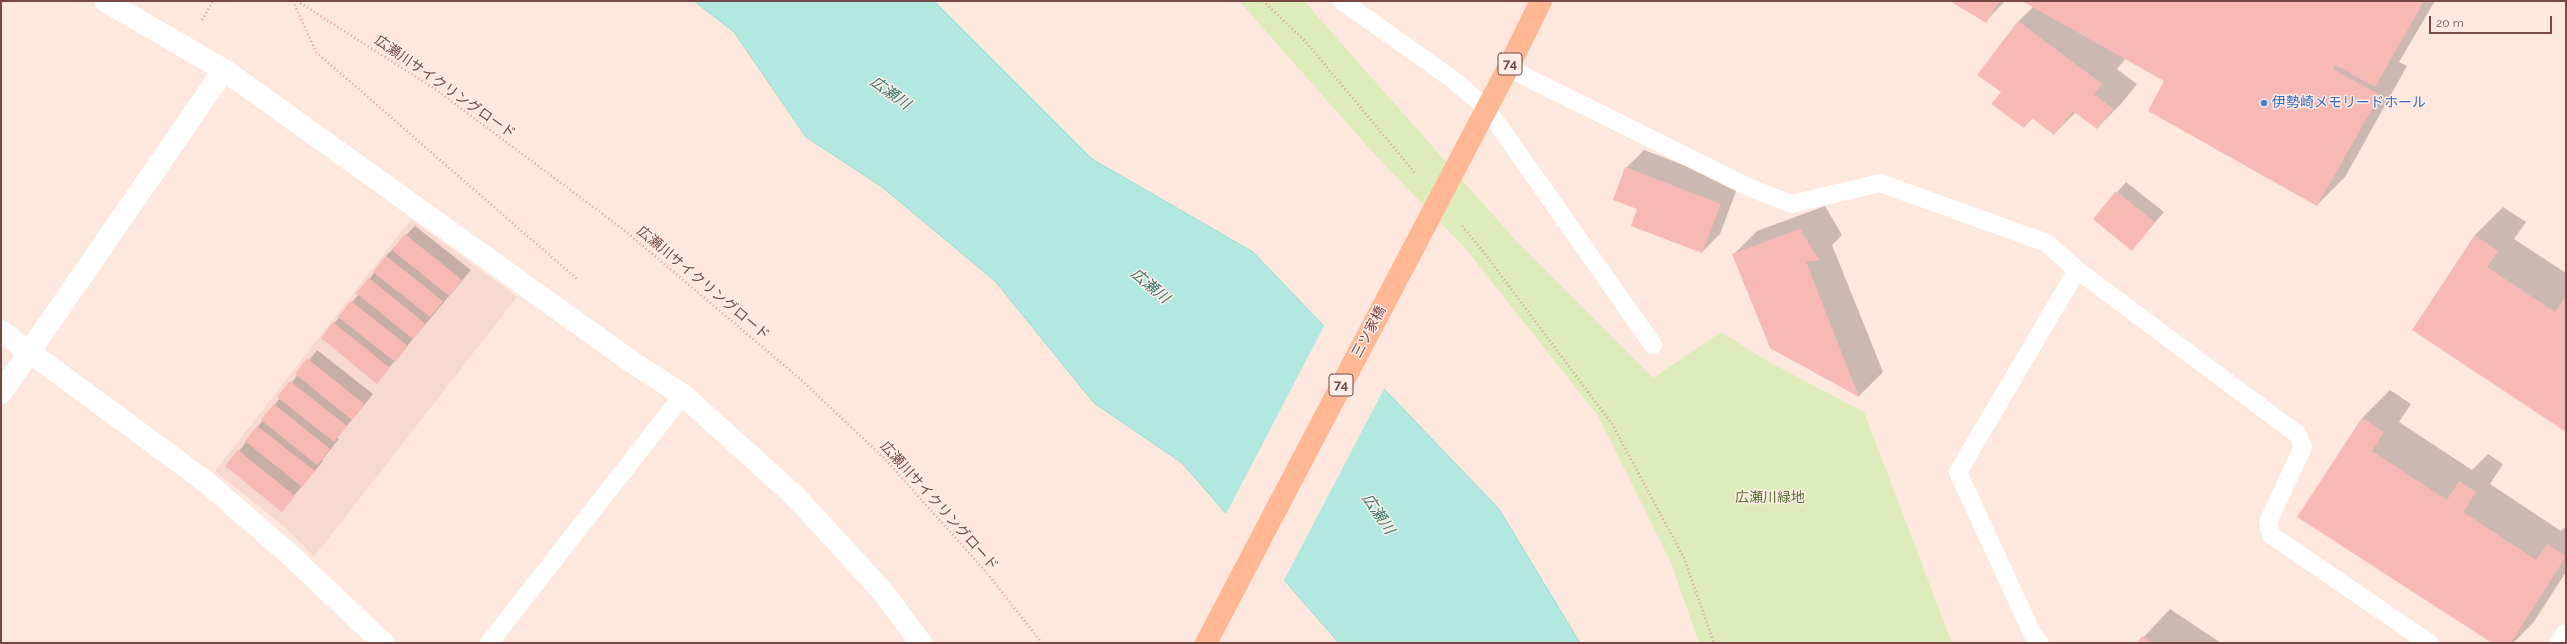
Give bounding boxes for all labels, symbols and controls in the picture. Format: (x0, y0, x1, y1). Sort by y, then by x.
scale bar (2431, 8, 2554, 34)
text: 20 m (2436, 16, 2464, 30)
street label: 広瀬川サイクリングロード (371, 32, 519, 142)
road number: 74 (1498, 53, 1522, 75)
water label: 広瀬川 (867, 72, 913, 114)
place label: 伊勢崎メモリードホール (2272, 95, 2426, 111)
marker: 伊勢崎メモリードホール (2259, 98, 2269, 108)
street label: 広瀬川サイクリングロード (633, 223, 773, 343)
water label: 広瀬川 (1127, 265, 1173, 307)
street label: 三ツ家橋 (1348, 303, 1390, 361)
road number: 74 (1329, 374, 1353, 396)
street label: 広瀬川サイクリングロード (877, 438, 1001, 574)
water label: 広瀬川 (1358, 490, 1398, 538)
park label: 広瀬川緑地 (1735, 490, 1805, 506)

